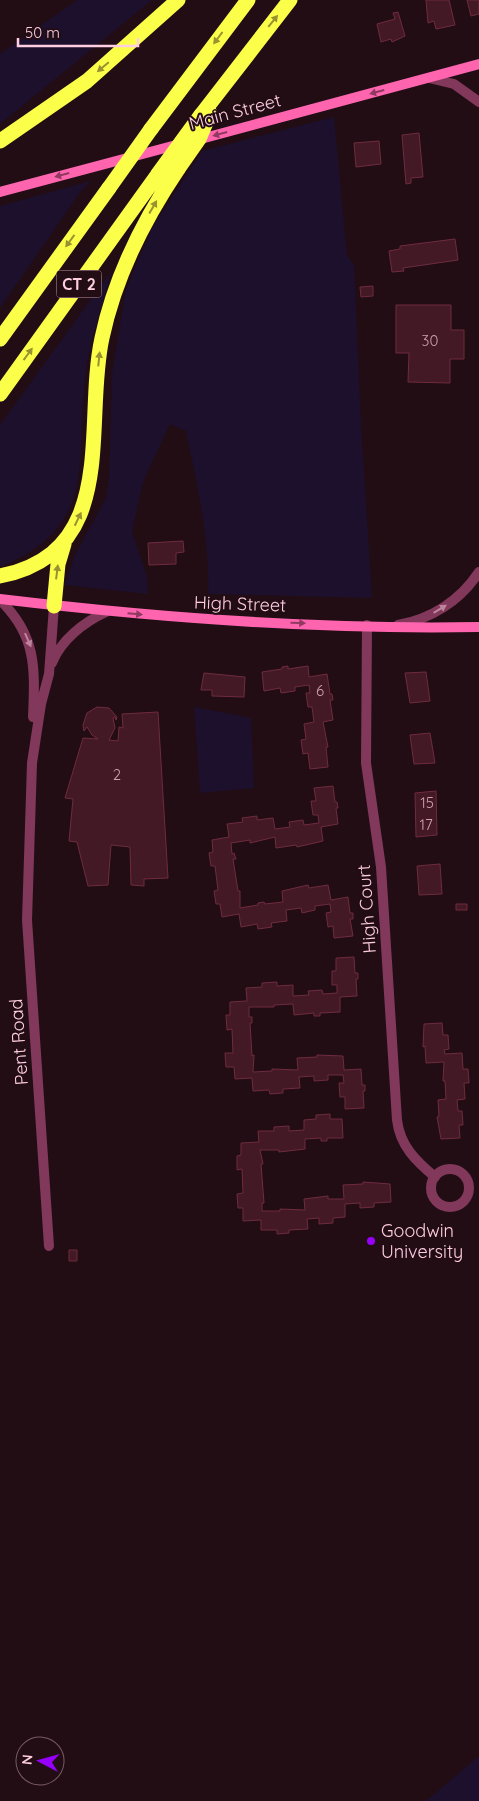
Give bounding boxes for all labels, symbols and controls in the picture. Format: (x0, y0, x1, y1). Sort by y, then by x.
scale bar (18, 15, 138, 47)
one-way arrow (267, 15, 278, 28)
text: 50 m (25, 23, 60, 42)
one-way arrow (213, 31, 223, 45)
one-way arrow (97, 62, 110, 73)
street label: Main Street (186, 88, 283, 135)
one-way arrow (369, 88, 384, 96)
one-way arrow (212, 130, 227, 138)
one-way arrow (55, 172, 70, 180)
one-way arrow (149, 200, 158, 213)
one-way arrow (65, 235, 75, 248)
road number: CT 2 (56, 270, 102, 298)
house number: 30 (422, 331, 438, 350)
one-way arrow (23, 348, 33, 361)
one-way arrow (95, 351, 103, 367)
one-way arrow (75, 512, 83, 526)
one-way arrow (53, 564, 61, 580)
street label: High Street (193, 590, 287, 617)
one-way arrow (433, 605, 446, 614)
one-way arrow (128, 611, 144, 619)
one-way arrow (290, 619, 306, 627)
one-way arrow (24, 633, 32, 647)
house number: 6 (316, 681, 324, 700)
house number: 2 (113, 765, 121, 784)
house number: 15 (420, 793, 434, 812)
house number: 17 (419, 815, 433, 834)
street label: High Court (352, 864, 381, 954)
street label: Pent Road (4, 998, 33, 1086)
place label: Goodwin University (381, 1219, 463, 1263)
marker: Goodwin University (365, 1235, 377, 1247)
north arrow (15, 1736, 65, 1786)
text: N (18, 1754, 37, 1766)

